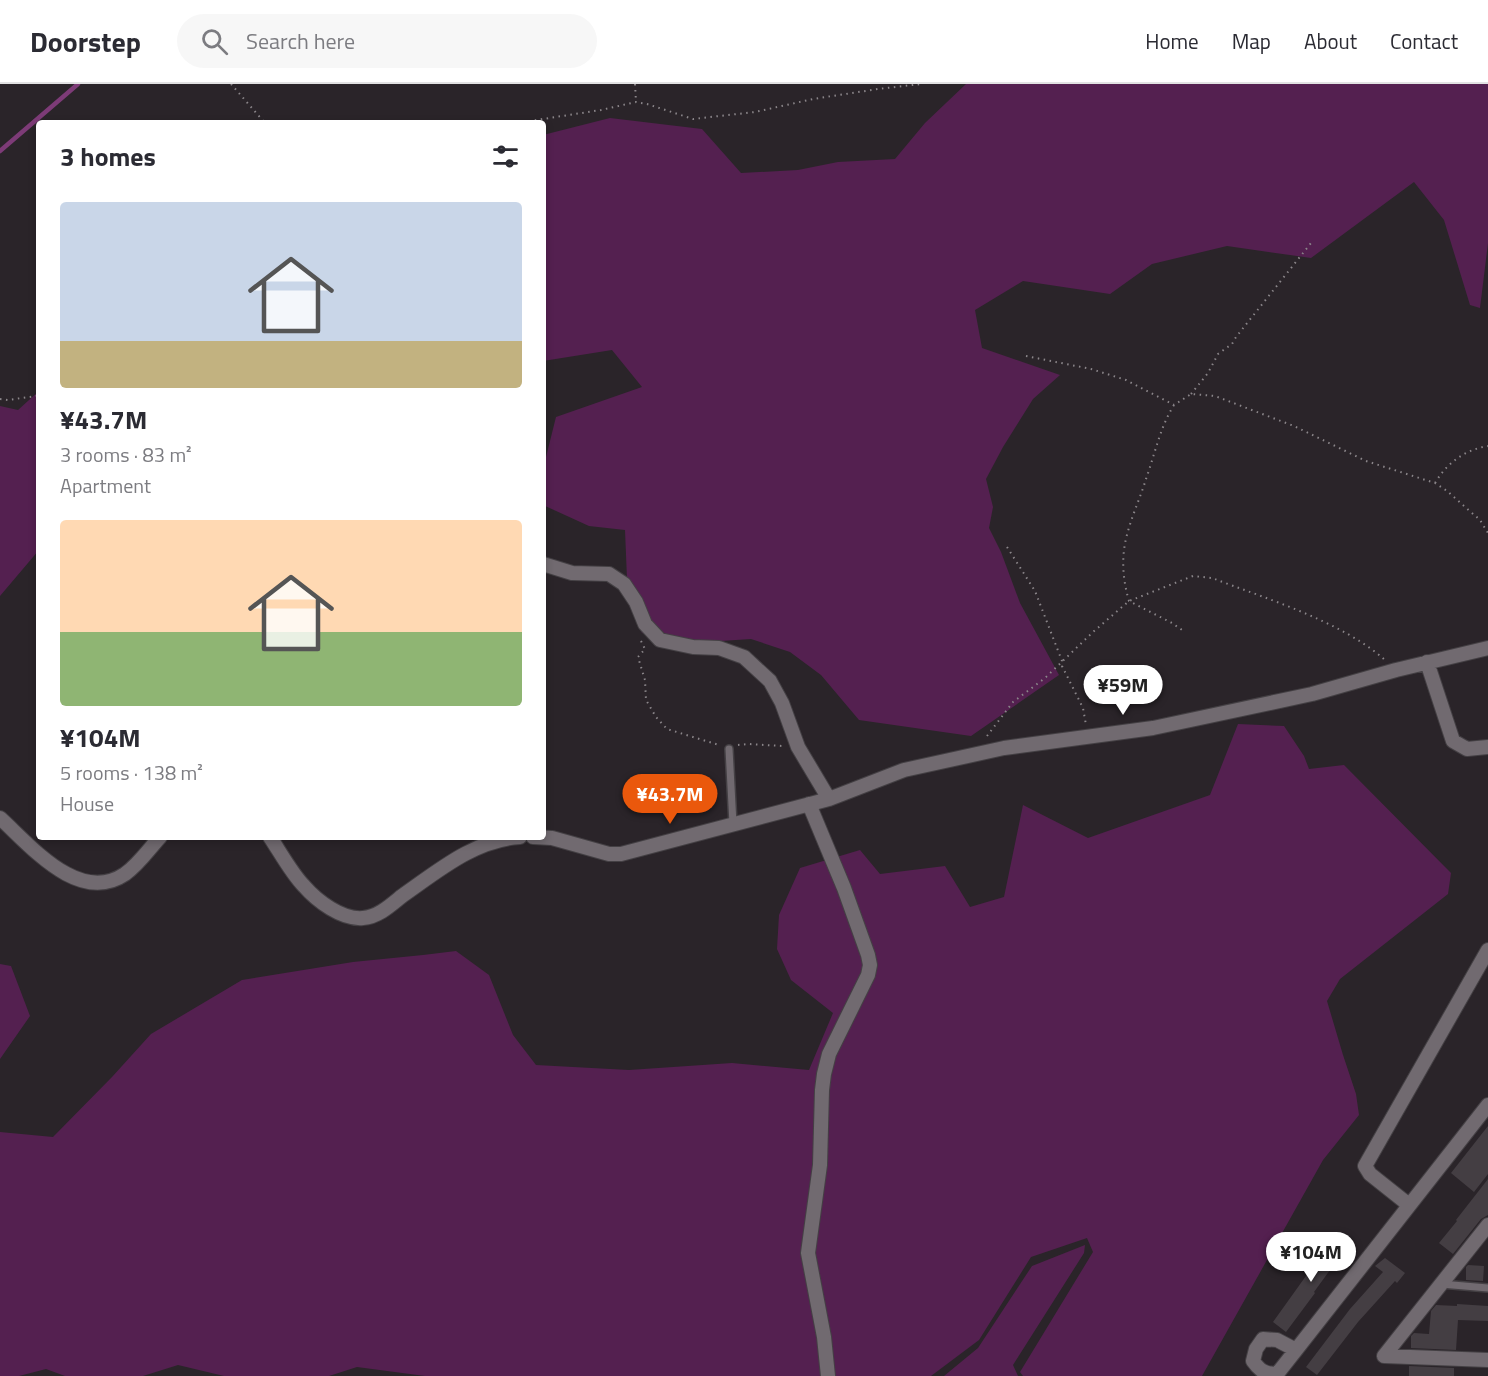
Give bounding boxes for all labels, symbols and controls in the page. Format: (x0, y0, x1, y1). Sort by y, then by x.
search box (177, 14, 597, 68)
text: Doorstep (30, 20, 141, 63)
text: Search here (246, 24, 355, 58)
icon: search (198, 25, 231, 58)
text: Home (1145, 25, 1199, 57)
text: Map (1232, 25, 1271, 57)
text: About (1304, 25, 1357, 57)
text: Contact (1390, 25, 1458, 57)
text: 3 homes (60, 137, 156, 176)
icon: filters (489, 140, 522, 173)
icon: home (237, 241, 345, 349)
text: ¥43.7M (60, 400, 147, 439)
text: 3 rooms · 83 m² (60, 439, 192, 470)
text: Apartment (60, 470, 151, 501)
icon: home (237, 559, 345, 667)
pin: ¥59M (1087, 665, 1159, 716)
text: ¥59M (1098, 669, 1148, 700)
text: ¥104M (60, 718, 141, 757)
text: 5 rooms · 138 m² (60, 757, 203, 788)
pin: ¥43.7M (621, 774, 719, 825)
text: ¥43.7M (636, 778, 704, 809)
text: House (60, 788, 114, 819)
pin: ¥104M (1269, 1232, 1353, 1283)
text: ¥104M (1280, 1236, 1342, 1267)

